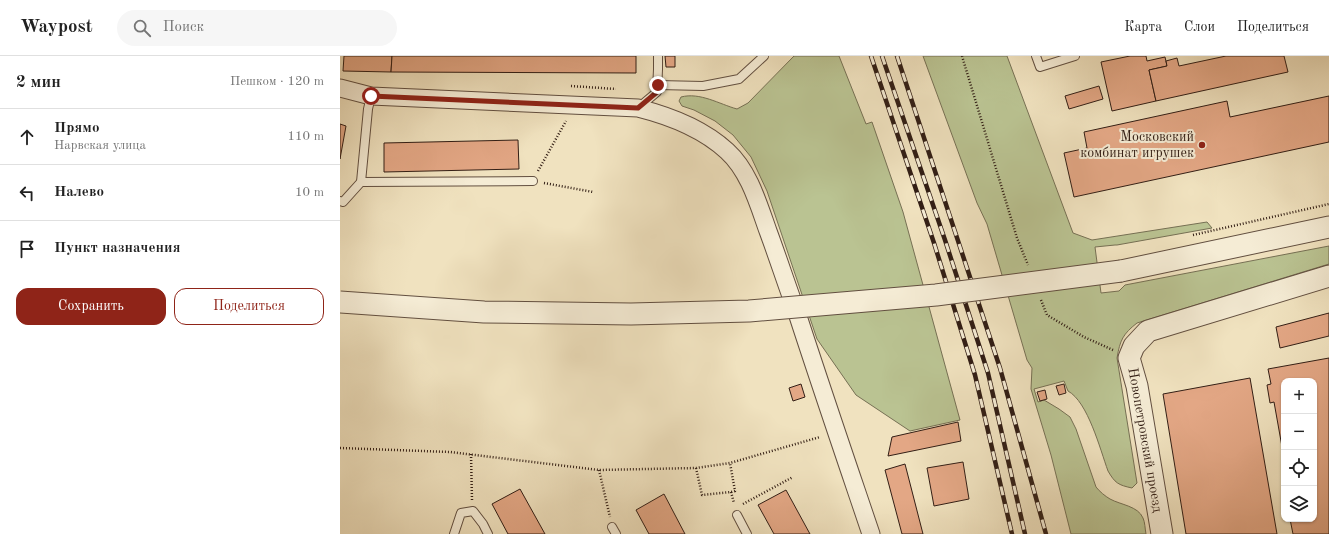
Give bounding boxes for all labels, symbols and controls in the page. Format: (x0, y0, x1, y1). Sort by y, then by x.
search box (117, 10, 397, 46)
icon: search (131, 17, 153, 39)
text: Waypost (20, 18, 93, 37)
text: Поиск (163, 20, 204, 35)
text: Карта (1124, 20, 1162, 34)
text: Слои (1184, 20, 1215, 34)
text: Поделиться (1237, 20, 1309, 34)
text: 2 мин (16, 74, 61, 91)
text: Пешком · 120 m (230, 75, 324, 88)
route end (649, 76, 667, 94)
route start (362, 87, 380, 105)
text: Прямо (54, 121, 100, 136)
icon: ahead (16, 126, 38, 148)
text: 110 m (287, 130, 324, 143)
place label: Московский комбинат игрушек (1080, 130, 1194, 160)
text: Нарвская улица (54, 139, 146, 152)
marker: Московский комбинат игрушек (1197, 140, 1207, 150)
icon: left (16, 182, 38, 204)
text: Налево (54, 185, 104, 200)
text: 10 m (295, 186, 324, 199)
icon: arrive (16, 238, 38, 260)
text: Пункт назначения (54, 241, 181, 256)
button: Сохранить (16, 288, 166, 325)
button: Поделиться (174, 288, 324, 325)
street label: Новопетровский проезд (1125, 367, 1165, 514)
map controls (1281, 378, 1317, 522)
button: + (1281, 378, 1317, 414)
button: − (1281, 414, 1317, 450)
button: locate (1281, 450, 1317, 486)
button: layers (1281, 486, 1317, 522)

